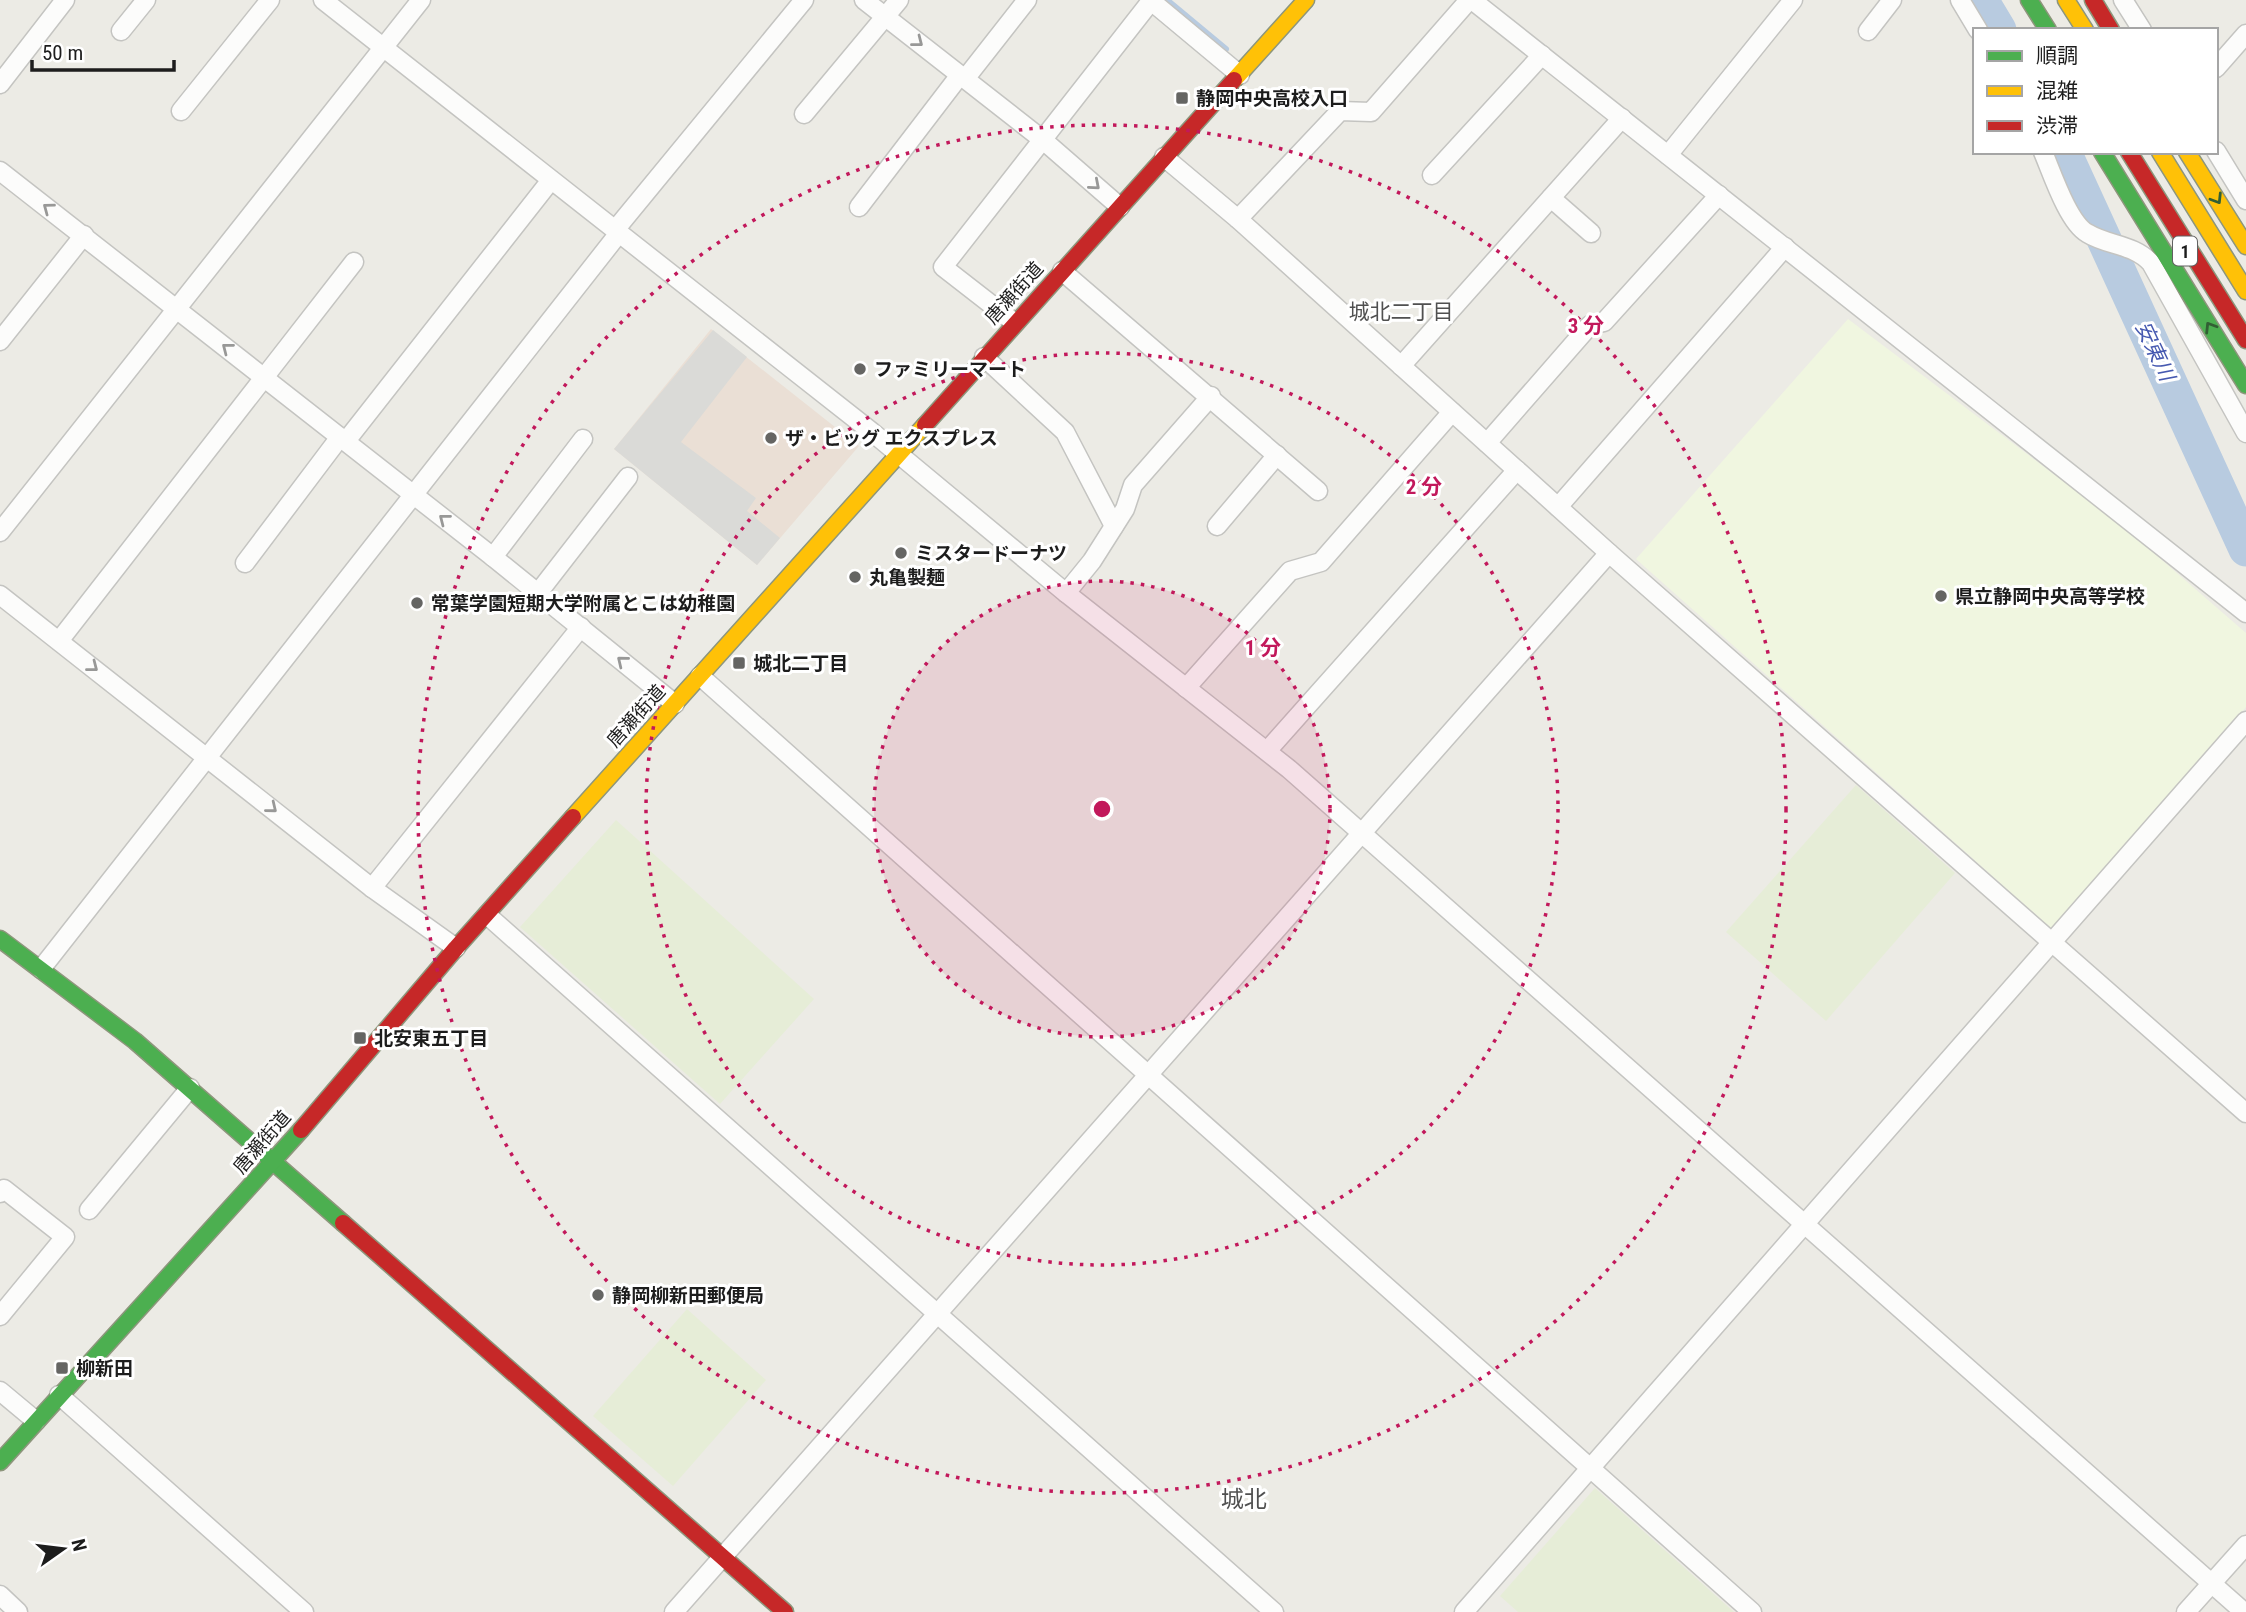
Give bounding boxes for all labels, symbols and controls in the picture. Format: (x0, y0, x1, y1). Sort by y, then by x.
scale bar (32, 28, 173, 72)
legend (1973, 28, 2218, 154)
one-way arrow (910, 34, 922, 47)
text: 50 m (42, 41, 83, 65)
text: 順調 (2036, 44, 2078, 68)
text: 混雑 (2036, 79, 2078, 103)
place label: 静岡中央高校入口 (1196, 87, 1348, 110)
marker: 静岡中央高校入口 (1174, 90, 1190, 106)
text: 渋滞 (2036, 114, 2078, 138)
one-way arrow (1086, 177, 1099, 189)
one-way arrow (2208, 192, 2221, 205)
one-way arrow (43, 203, 56, 216)
road number: 1 (2173, 236, 2197, 265)
street label: 唐瀬街道 (980, 257, 1048, 329)
district label: 城北二丁目 (1349, 300, 1454, 324)
text: 3 分 (1568, 314, 1604, 338)
water label: 安東川 (2131, 317, 2180, 386)
one-way arrow (2206, 322, 2219, 335)
one-way arrow (223, 343, 235, 356)
place label: ファミリーマート (874, 358, 1026, 381)
marker: ファミリーマート (852, 361, 868, 377)
place label: ザ・ビッグ エクスプレス (785, 427, 998, 450)
marker: ザ・ビッグ エクスプレス (763, 430, 779, 446)
text: 2 分 (1406, 475, 1442, 499)
one-way arrow (440, 515, 452, 528)
place label: ミスタードーナツ (915, 542, 1067, 565)
marker: ミスタードーナツ (893, 545, 909, 561)
place label: 丸亀製麺 (869, 566, 945, 589)
marker: 丸亀製麺 (847, 569, 863, 585)
place label: 県立静岡中央高等学校 (1955, 585, 2145, 608)
marker: 県立静岡中央高等学校 (1933, 588, 1949, 604)
place label: 常葉学園短期大学附属とこは幼稚園 (431, 592, 735, 615)
marker: 常葉学園短期大学附属とこは幼稚園 (409, 595, 425, 611)
text: 1 分 (1245, 636, 1281, 660)
place label: 城北二丁目 (753, 652, 848, 675)
marker: 城北二丁目 (731, 655, 747, 671)
one-way arrow (618, 657, 631, 669)
one-way arrow (85, 659, 97, 672)
street label: 唐瀬街道 (602, 680, 670, 752)
centre of rings (1090, 797, 1114, 821)
one-way arrow (264, 799, 276, 812)
place label: 北安東五丁目 (374, 1027, 488, 1050)
marker: 北安東五丁目 (352, 1030, 368, 1046)
street label: 唐瀬街道 (228, 1106, 296, 1178)
place label: 静岡柳新田郵便局 (612, 1284, 764, 1307)
marker: 静岡柳新田郵便局 (590, 1287, 606, 1303)
place label: 柳新田 (76, 1357, 133, 1380)
marker: 柳新田 (54, 1360, 70, 1376)
district label: 城北 (1221, 1486, 1267, 1513)
north arrow (28, 1514, 98, 1584)
text: N (66, 1537, 92, 1553)

